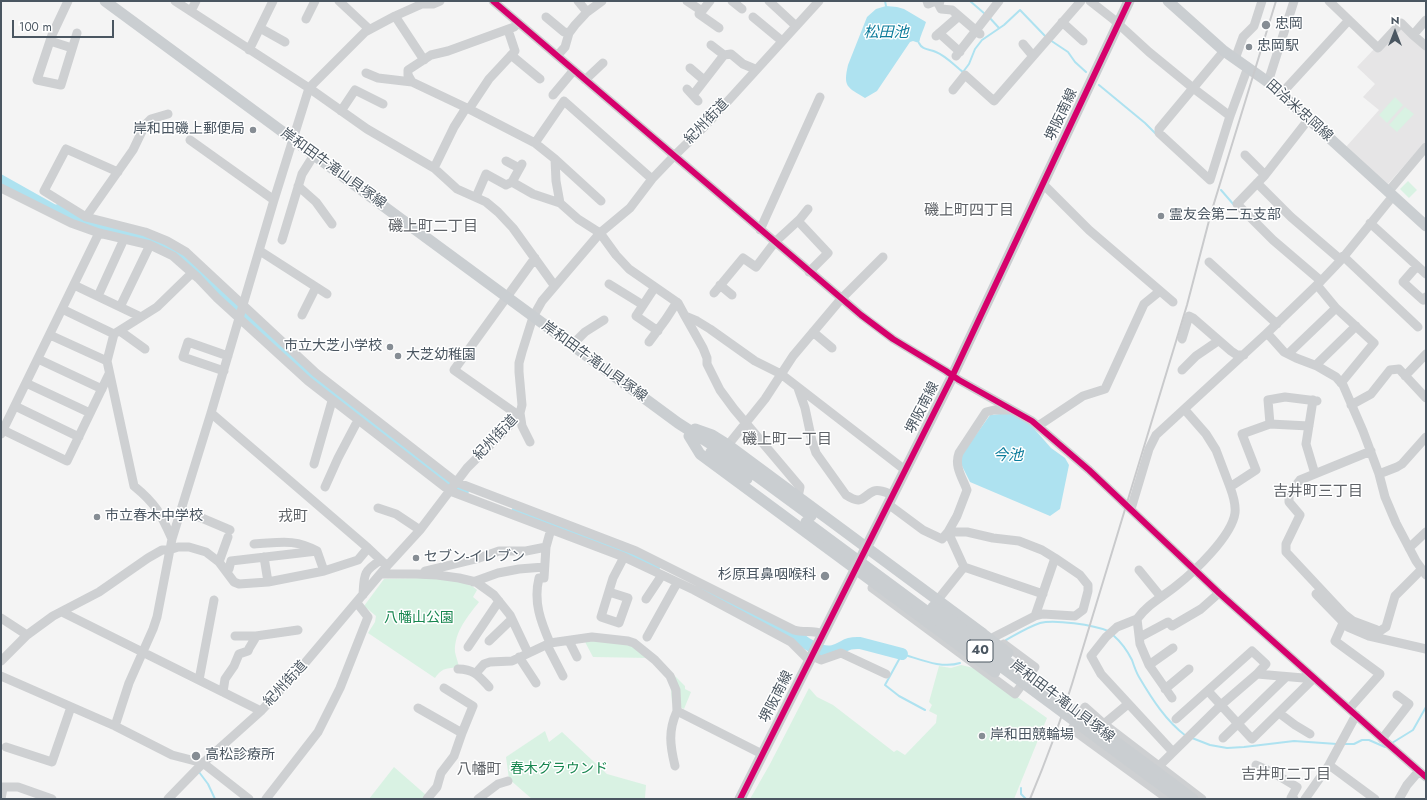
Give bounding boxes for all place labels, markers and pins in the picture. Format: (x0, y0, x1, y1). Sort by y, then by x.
place label: 忠岡 (1275, 17, 1303, 33)
marker: 忠岡 (1260, 19, 1272, 31)
place label: 忠岡駅 (1257, 39, 1299, 55)
marker: 忠岡駅 (1244, 42, 1254, 52)
place label: 岸和田磯上郵便局 (133, 122, 245, 138)
marker: 岸和田磯上郵便局 (248, 125, 258, 135)
place label: 霊友会第二五支部 (1169, 208, 1281, 224)
marker: 霊友会第二五支部 (1156, 211, 1166, 221)
place label: 市立大芝小学校 (284, 339, 382, 355)
marker: 市立大芝小学校 (385, 342, 395, 352)
place label: 大芝幼稚園 (406, 348, 476, 364)
marker: 大芝幼稚園 (393, 351, 403, 361)
place label: 市立春木中学校 (105, 509, 203, 525)
marker: 市立春木中学校 (92, 512, 102, 522)
place label: セブン-イレブン (424, 550, 525, 566)
marker: セブン-イレブン (411, 553, 421, 563)
place label: 杉原耳鼻咽喉科 (718, 568, 816, 584)
marker: 杉原耳鼻咽喉科 (819, 570, 831, 582)
place label: 岸和田競輪場 (990, 728, 1074, 744)
marker: 岸和田競輪場 (977, 731, 987, 741)
place label: 高松診療所 (205, 748, 275, 764)
marker: 高松診療所 (190, 750, 202, 762)

